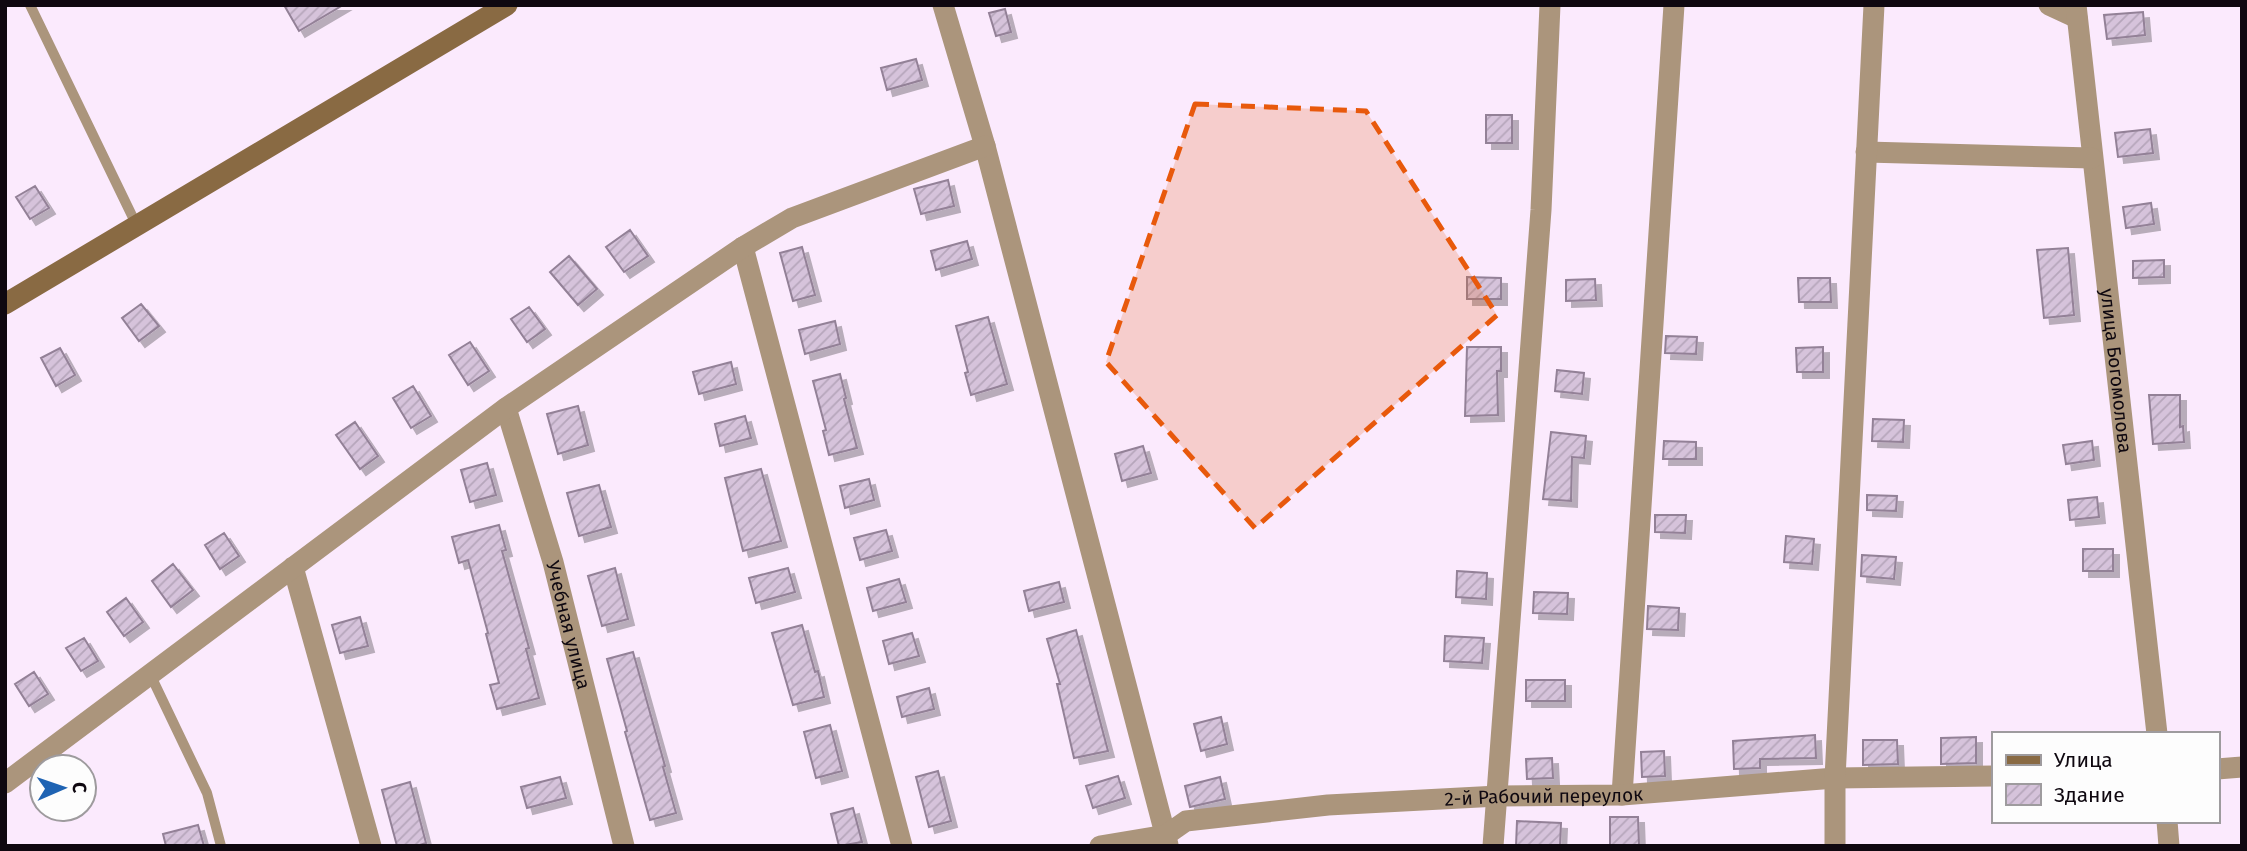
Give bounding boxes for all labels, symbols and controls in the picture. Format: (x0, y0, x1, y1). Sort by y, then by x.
street label: улица Богомолова (2096, 287, 2137, 454)
street label: Учебная улица (541, 558, 595, 692)
legend (1992, 732, 2219, 823)
text: Улица (2054, 747, 2113, 773)
north arrow (28, 753, 98, 823)
text: С (68, 782, 91, 793)
street label: 2-й Рабочий переулок (1444, 782, 1644, 811)
text: Здание (2054, 782, 2125, 808)

